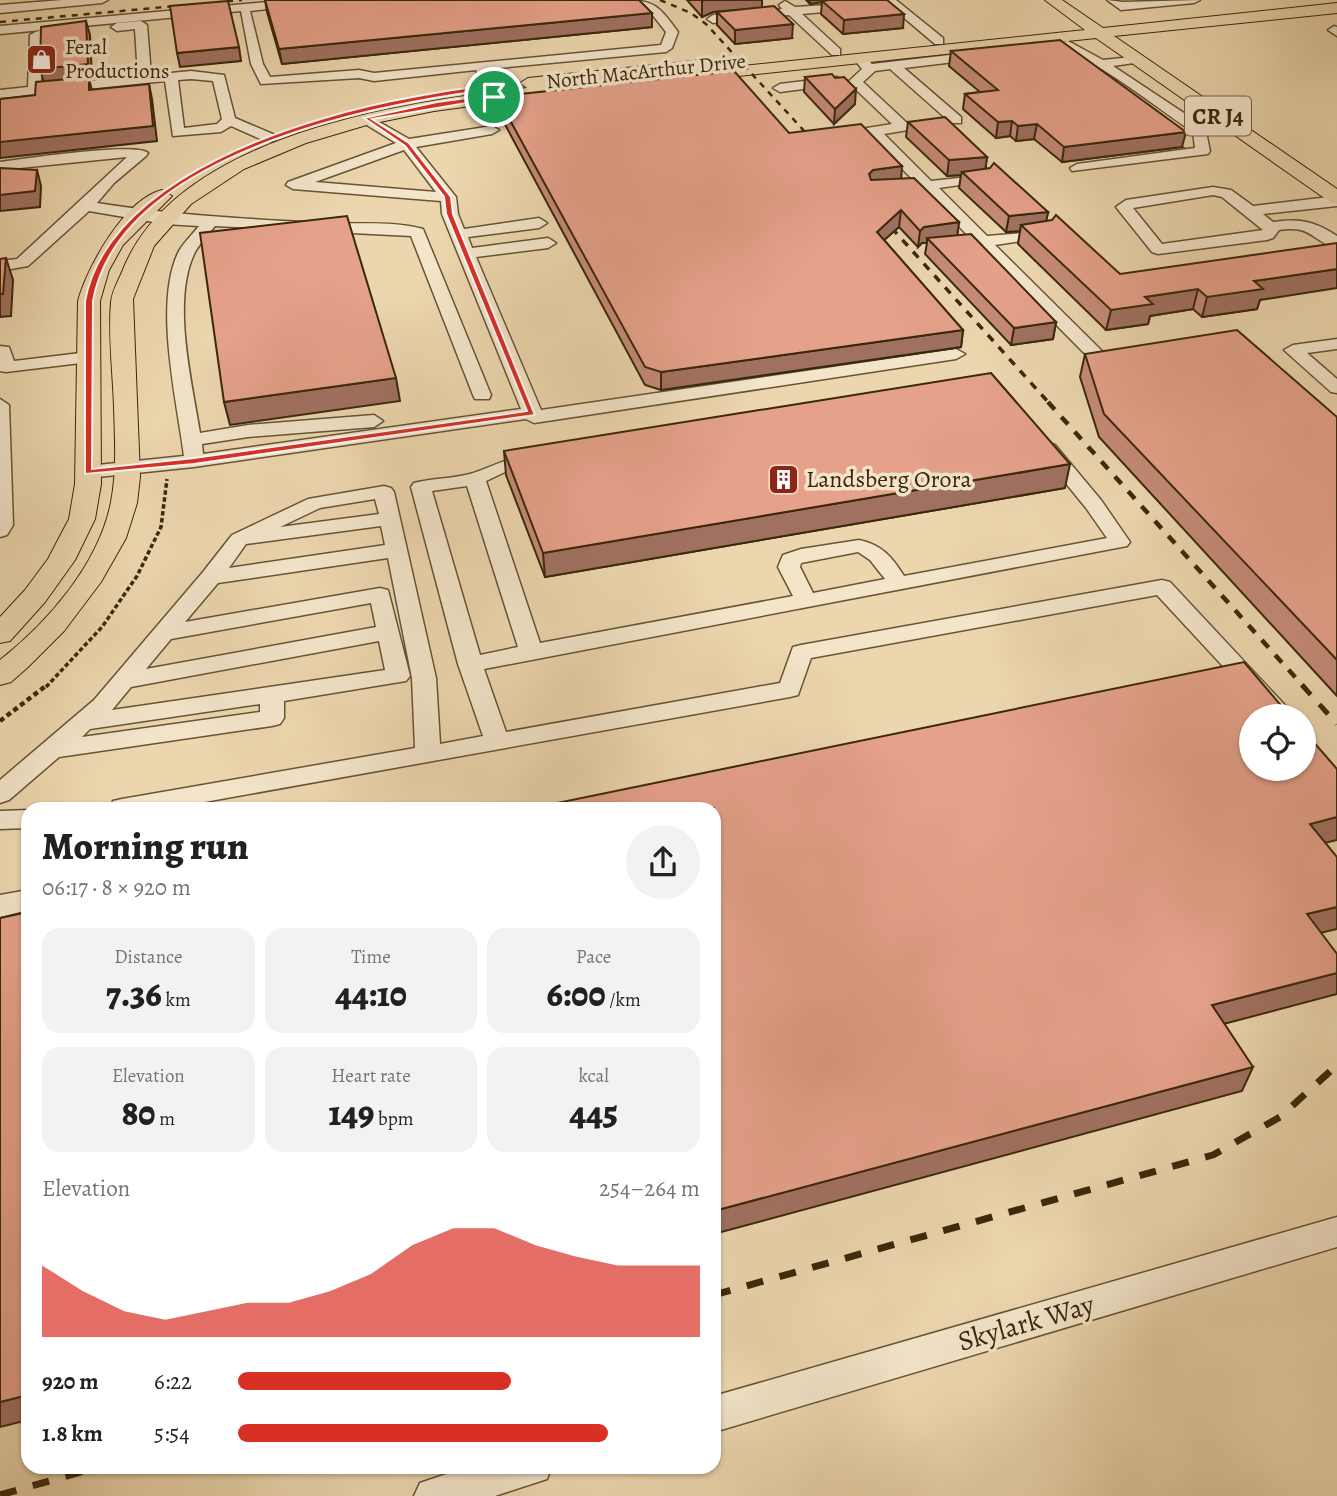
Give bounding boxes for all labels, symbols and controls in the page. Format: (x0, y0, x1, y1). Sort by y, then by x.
place label: Feral Productions (65, 33, 169, 85)
shop icon: Feral Productions (25, 42, 59, 76)
street label: North MacArthur Drive (545, 47, 747, 95)
pin (464, 67, 524, 127)
icon: arrive (475, 78, 513, 116)
road number: CR J4 (1185, 97, 1251, 136)
building icon: Landsberg Orora (766, 462, 800, 496)
place label: Landsberg Orora (806, 463, 972, 495)
map controls (1239, 704, 1316, 781)
button: locate (1239, 704, 1316, 781)
text: Morning run (42, 820, 249, 872)
button: share (626, 825, 700, 899)
text: 06:17 · 8 × 920 m (42, 872, 191, 903)
text: Distance (114, 944, 182, 970)
text: Time (351, 944, 391, 970)
text: Pace (576, 944, 611, 970)
text: 7.36 (106, 970, 162, 1018)
text: 44:10 (335, 970, 407, 1018)
text: 6:00 (547, 970, 605, 1018)
text: km (162, 987, 191, 1013)
text: /km (605, 987, 641, 1013)
text: Elevation (112, 1063, 185, 1089)
text: Heart rate (331, 1063, 411, 1089)
text: kcal (578, 1063, 609, 1089)
text: 80 (122, 1089, 155, 1137)
text: 149 (328, 1089, 374, 1137)
text: 445 (569, 1089, 618, 1137)
text: m (155, 1106, 175, 1132)
text: bpm (374, 1106, 414, 1132)
text: Elevation (42, 1173, 130, 1204)
text: 254–264 m (599, 1173, 700, 1204)
street label: Skylark Way (954, 1285, 1099, 1361)
text: 920 m (42, 1366, 99, 1397)
text: 6:22 (154, 1366, 192, 1397)
text: 1.8 km (42, 1418, 103, 1449)
text: 5:54 (154, 1418, 190, 1449)

